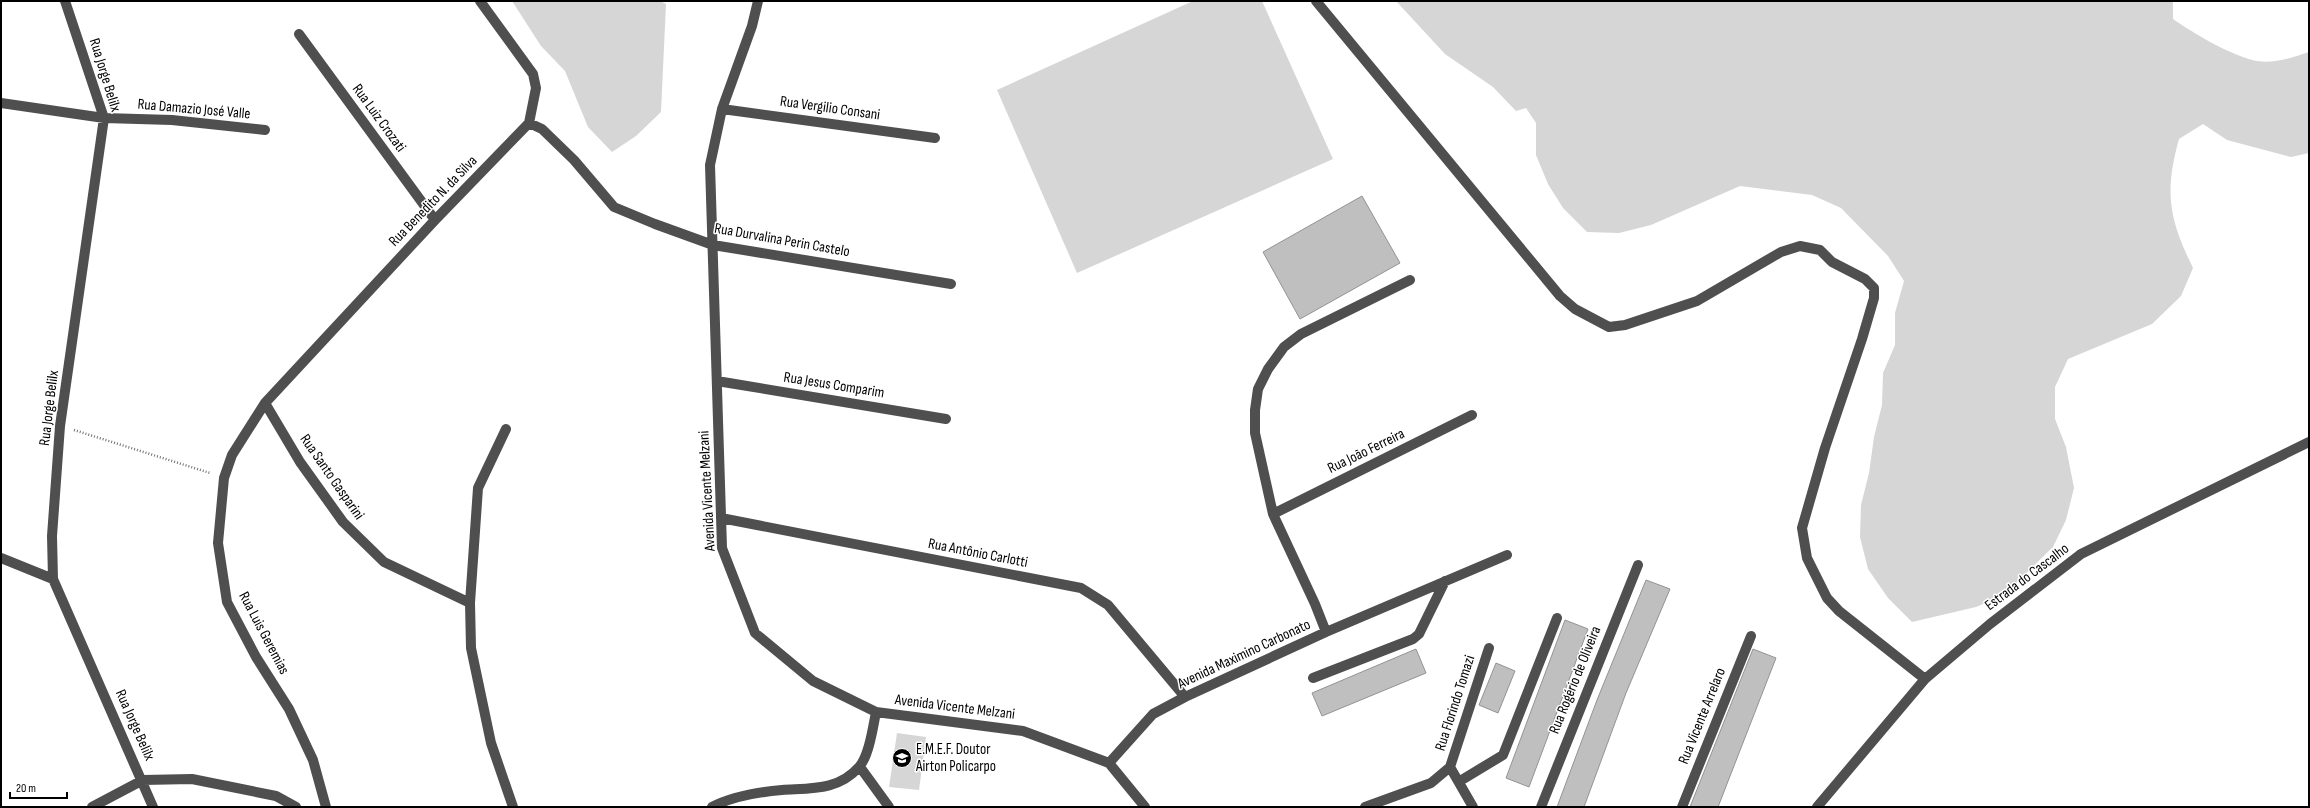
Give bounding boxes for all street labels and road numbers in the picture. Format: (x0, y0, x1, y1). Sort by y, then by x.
street label: Rua Jorge Belilx (85, 36, 125, 114)
street label: Rua Luiz Crozati (348, 80, 410, 156)
street label: Rua Vergilio Consani (779, 92, 882, 124)
street label: Rua Damazio José Valle (137, 95, 251, 123)
street label: Rua Benedito N. da Silva (385, 151, 481, 251)
street label: Rua Durvalina Perin Castelo (713, 219, 851, 261)
street label: Rua Jesus Comparim (782, 368, 886, 402)
street label: Rua Jorge Belilx (35, 369, 63, 447)
street label: Rua João Ferreira (1324, 424, 1408, 478)
street label: Avenida Vicente Melzani (694, 430, 720, 553)
street label: Rua Santo Gasparini (296, 431, 369, 524)
street label: Rua Antônio Carlotti (927, 534, 1030, 572)
street label: Estrada do Cascalho (1981, 539, 2073, 615)
street label: Rua Luis Geremias (234, 588, 294, 678)
street label: Avenida Maximino Carbonato (1174, 615, 1314, 694)
street label: Rua Rogério de Oliveira (1545, 623, 1605, 737)
street label: Rua Florindo Tomazi (1431, 653, 1479, 753)
street label: Rua Vicente Arrelaro (1674, 665, 1730, 767)
street label: Rua Jorge Belilx (111, 686, 159, 764)
street label: Avenida Vicente Melzani (893, 690, 1016, 724)

